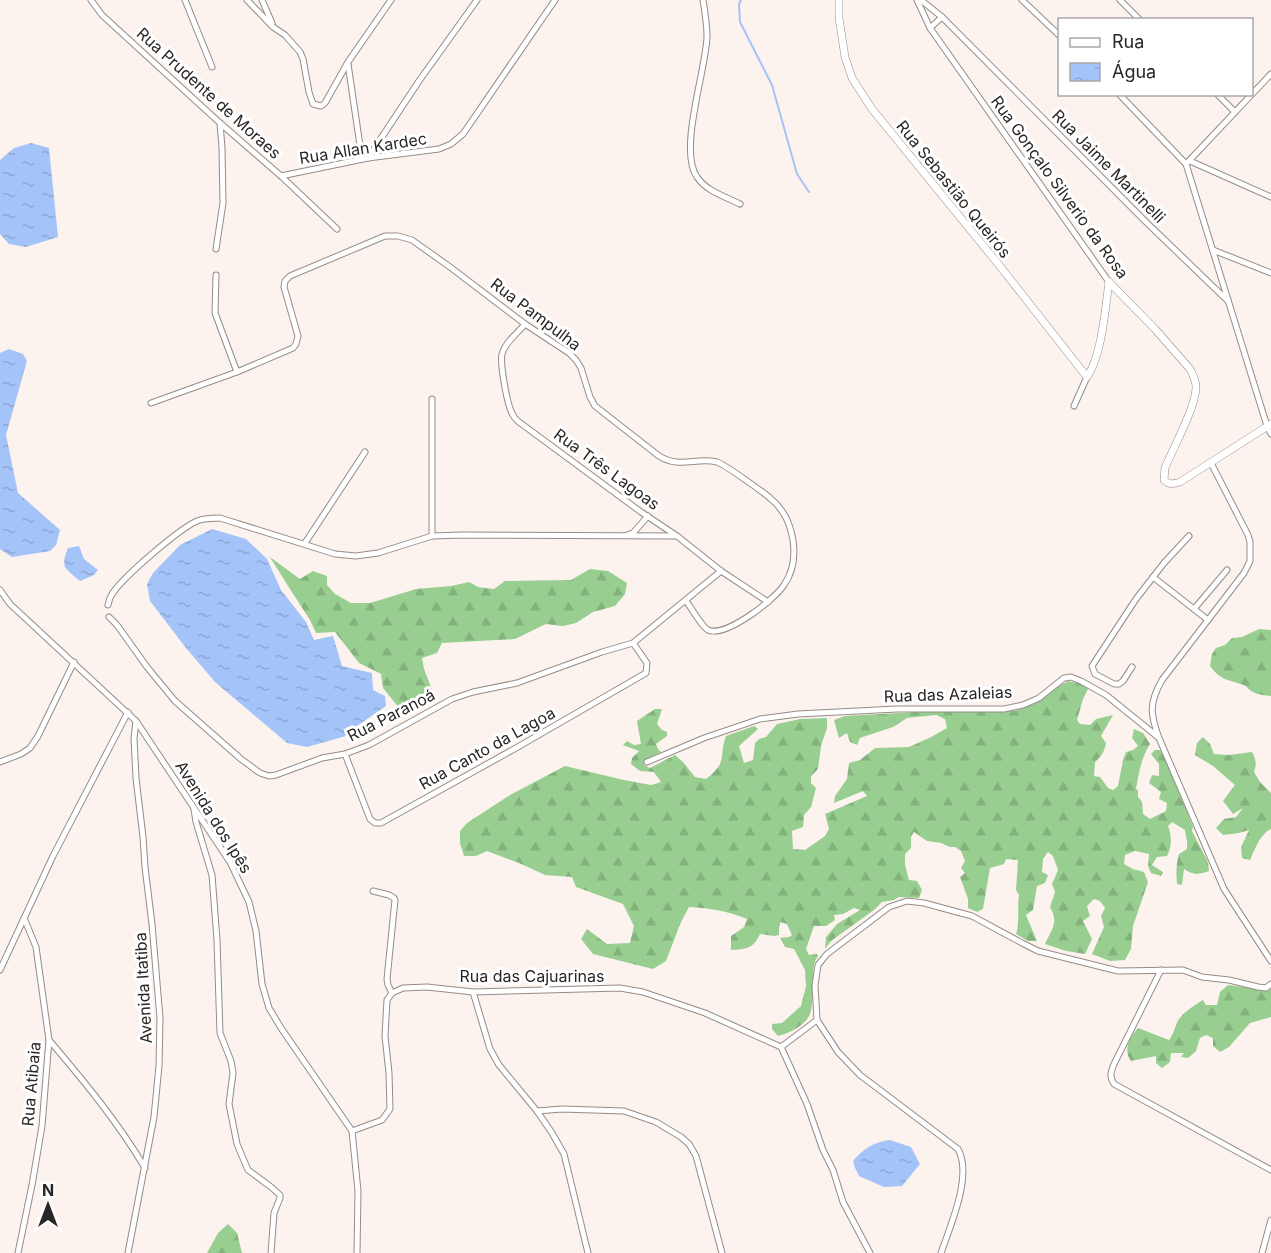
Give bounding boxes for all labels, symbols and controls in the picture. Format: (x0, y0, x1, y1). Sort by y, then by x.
legend (1058, 18, 1253, 96)
street label: Rua Prudente de Moraes (133, 23, 285, 163)
text: Rua (1112, 31, 1144, 52)
text: Água (1112, 60, 1156, 82)
street label: Rua Gonçalo Silverio da Rosa (987, 92, 1133, 282)
street label: Rua Jaime Martinelli (1048, 105, 1170, 227)
street label: Rua Sebastião Queirós (892, 116, 1016, 262)
street label: Rua Allan Kardec (298, 128, 428, 168)
street label: Rua Pampulha (487, 274, 585, 354)
street label: Rua Três Lagoas (550, 424, 664, 514)
street label: Rua das Azaleias (884, 682, 1012, 706)
street label: Rua Paranoá (344, 684, 438, 746)
street label: Rua Canto da Lagoa (416, 702, 558, 794)
street label: Avenida dos Ipês (171, 757, 257, 877)
street label: Avenida Itatiba (130, 932, 156, 1044)
street label: Rua das Cajuarinas (460, 966, 605, 986)
street label: Rua Atibaia (17, 1041, 45, 1127)
north arrow (18, 1175, 78, 1235)
text: N (42, 1180, 54, 1200)

